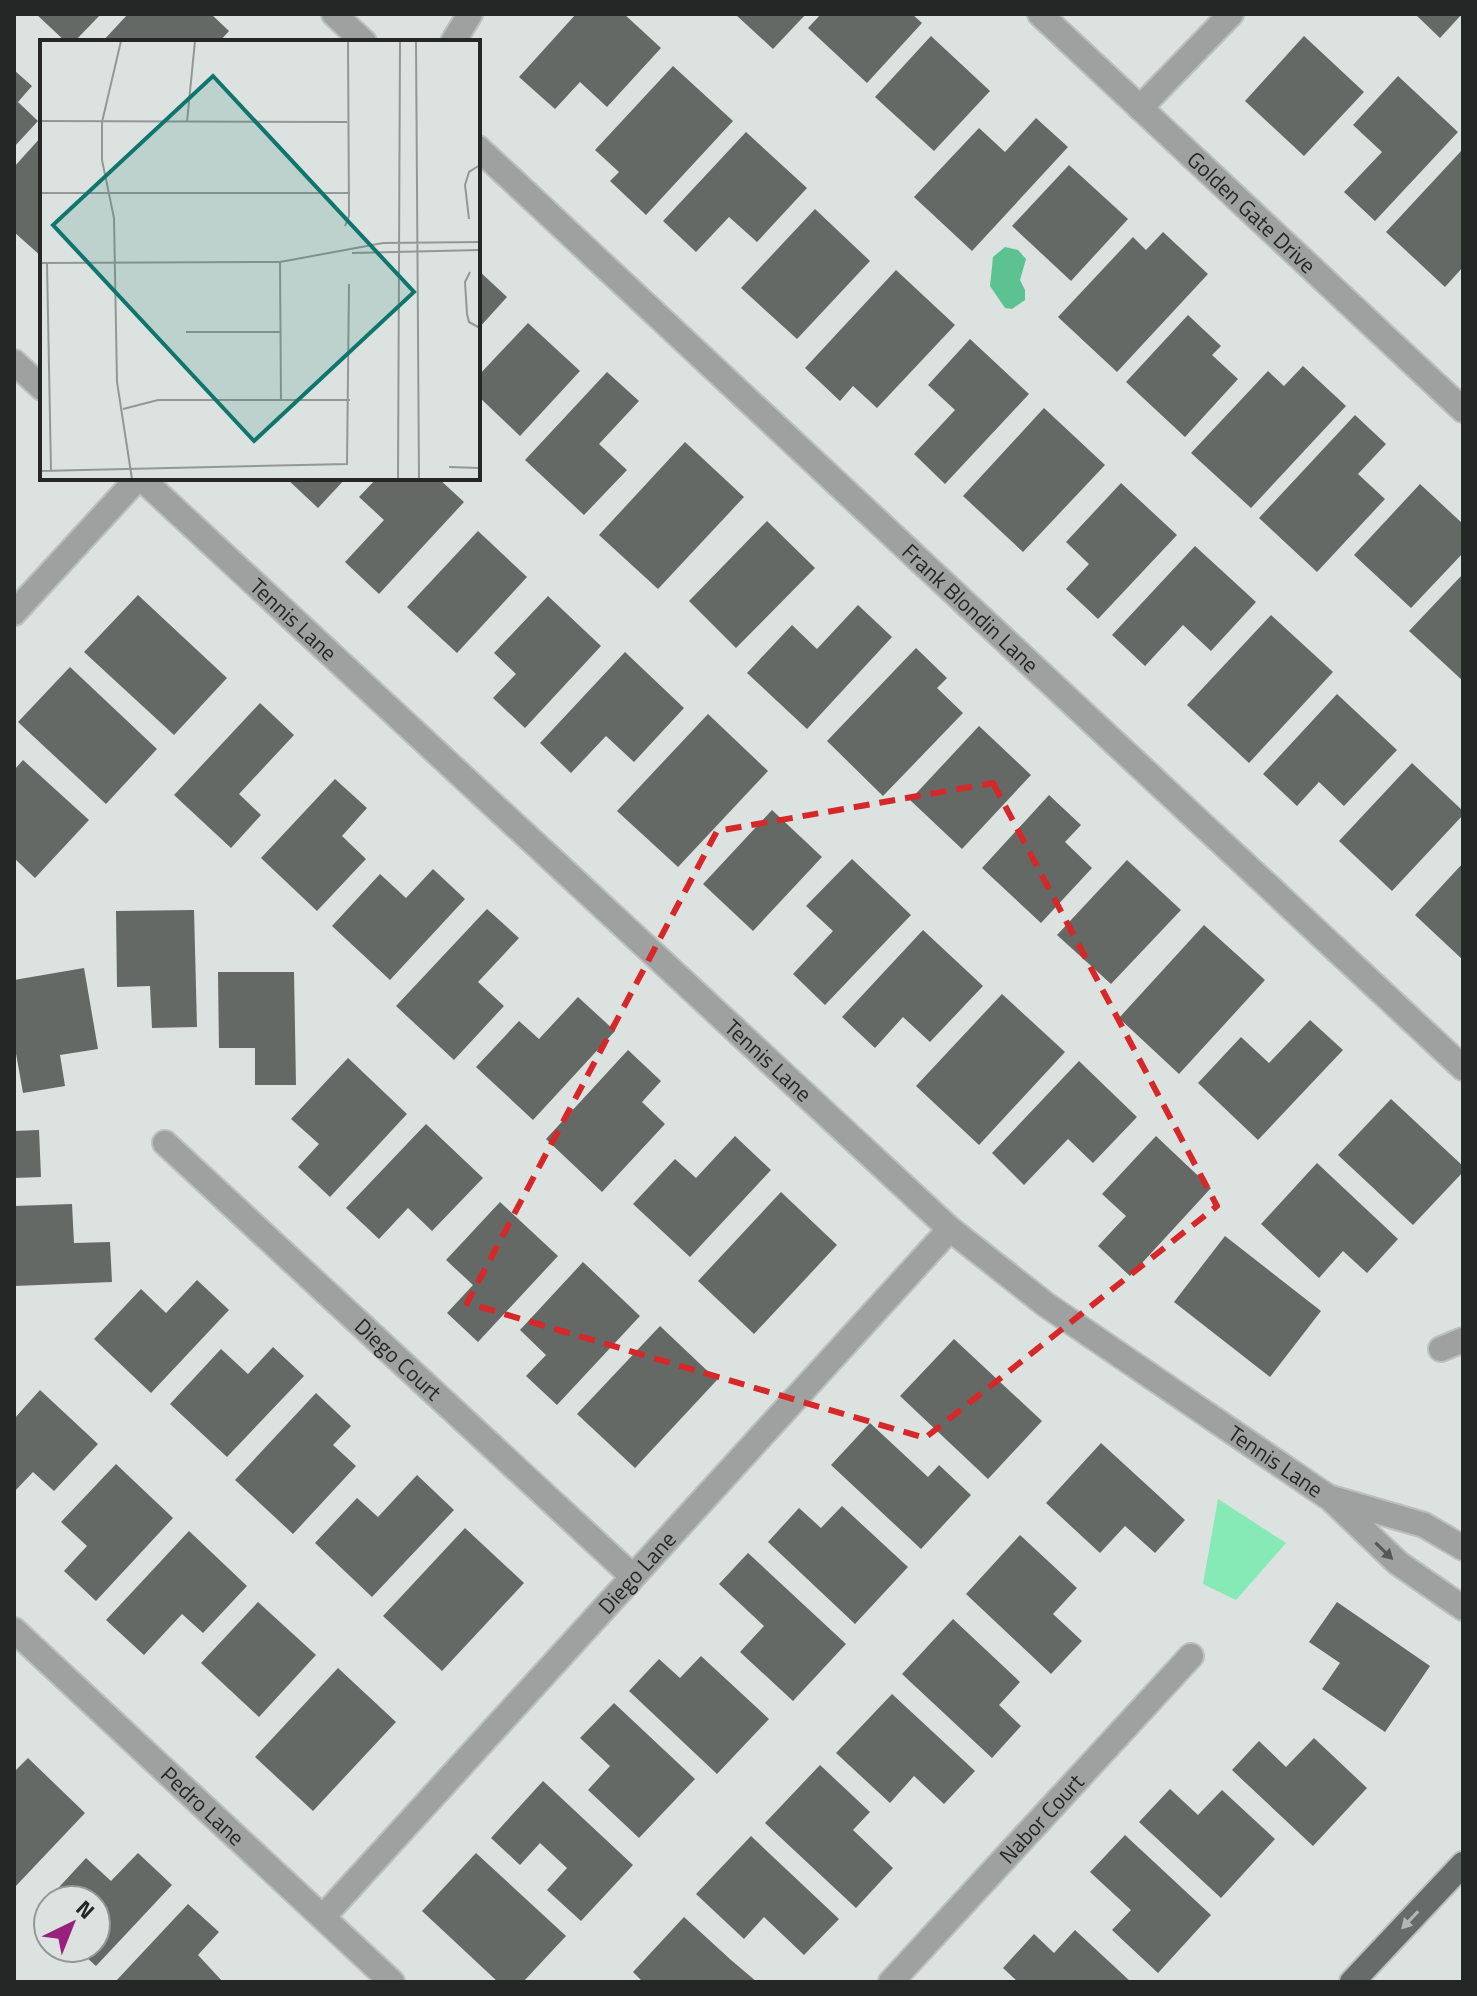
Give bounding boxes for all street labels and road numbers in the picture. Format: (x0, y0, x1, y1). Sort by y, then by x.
street label: Golden Gate Drive (1179, 143, 1324, 281)
street label: Frank Blondin Lane (894, 535, 1047, 681)
street label: Tennis Lane (242, 570, 345, 669)
street label: Tennis Lane (717, 1011, 820, 1110)
street label: Diego Court (347, 1310, 450, 1409)
street label: Tennis Lane (1221, 1417, 1330, 1506)
street label: Diego Lane (590, 1523, 684, 1622)
street label: Pedro Lane (153, 1758, 253, 1854)
street label: Nabor Court (991, 1766, 1092, 1871)

